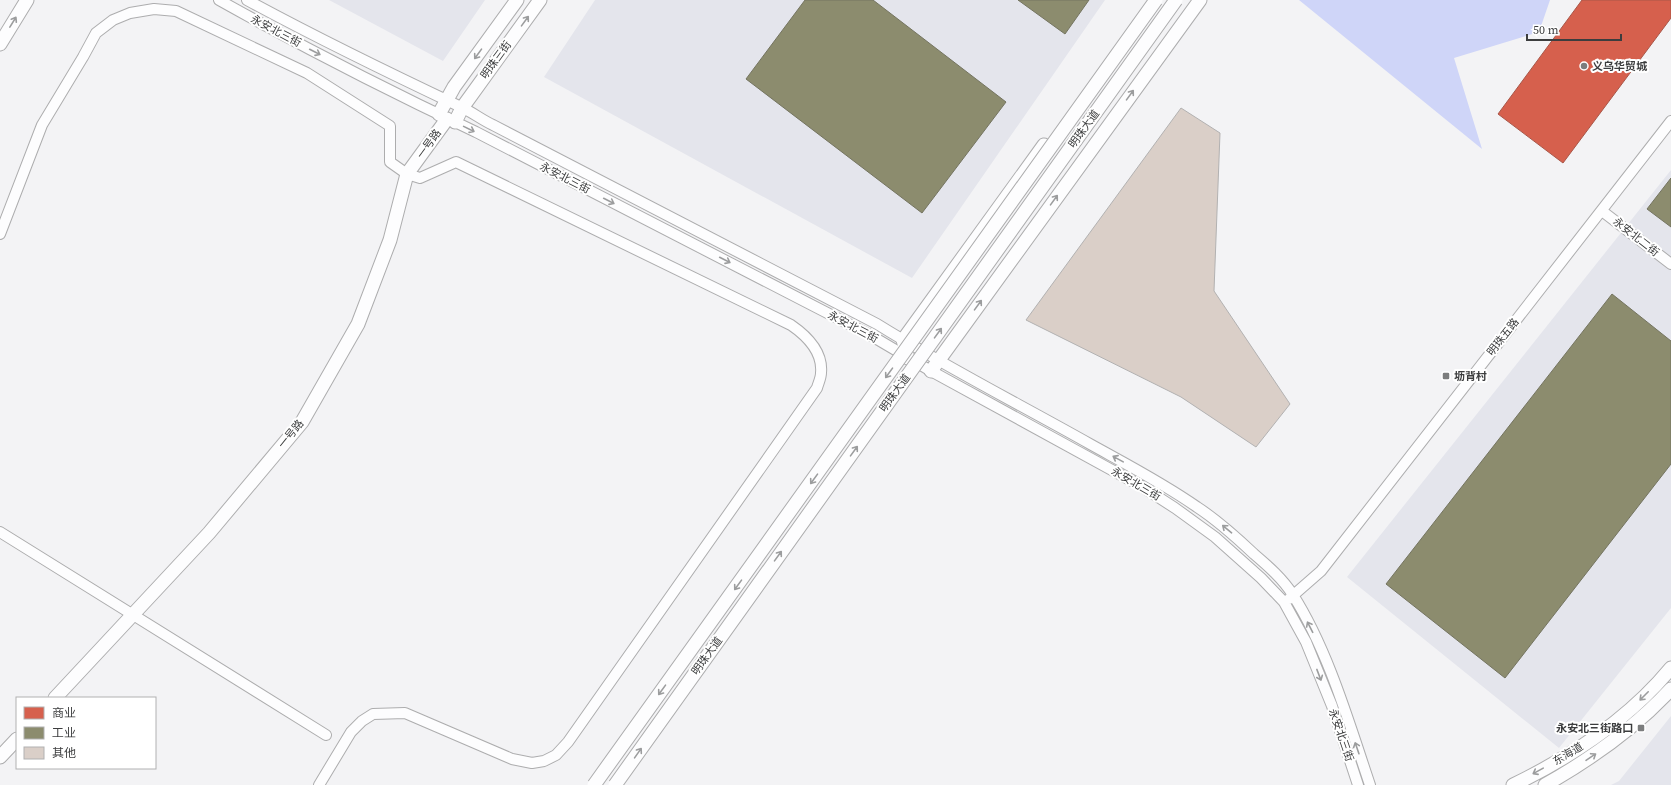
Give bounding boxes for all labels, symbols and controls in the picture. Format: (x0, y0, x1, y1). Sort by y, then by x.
street label: 永安北三街 (248, 11, 304, 51)
one-way arrow (10, 16, 18, 28)
one-way arrow (521, 16, 529, 27)
scale bar (1527, 16, 1621, 42)
text: 50 m (1533, 22, 1559, 38)
street label: 明珠三街 (477, 38, 515, 82)
one-way arrow (309, 49, 321, 56)
one-way arrow (474, 49, 482, 60)
place label: 义乌华贸城 (1592, 59, 1648, 74)
marker: 义乌华贸城 (1579, 61, 1589, 71)
one-way arrow (1126, 90, 1134, 101)
street label: 明珠大道 (1065, 107, 1103, 151)
street label: 一号路 (413, 126, 445, 162)
one-way arrow (463, 126, 475, 133)
street label: 永安北三街 (537, 159, 593, 197)
one-way arrow (1050, 195, 1058, 206)
one-way arrow (603, 198, 615, 205)
street label: 永安北二街 (1610, 214, 1662, 260)
one-way arrow (719, 257, 731, 265)
one-way arrow (973, 300, 982, 311)
street label: 永安北三街 (825, 307, 881, 347)
street label: 明珠五路 (1484, 315, 1522, 359)
one-way arrow (934, 328, 942, 339)
one-way arrow (885, 368, 893, 379)
place label: 坜背村 (1454, 369, 1487, 384)
street label: 明珠大道 (876, 371, 914, 415)
marker: 坜背村 (1441, 371, 1451, 381)
street label: 一号路 (275, 416, 307, 452)
one-way arrow (850, 445, 858, 456)
one-way arrow (1112, 455, 1124, 463)
street label: 永安北三街 (1108, 464, 1164, 504)
one-way arrow (810, 473, 818, 484)
one-way arrow (1221, 525, 1232, 534)
one-way arrow (774, 551, 782, 562)
one-way arrow (734, 579, 742, 590)
one-way arrow (1306, 621, 1313, 633)
street label: 明珠大道 (688, 634, 726, 678)
one-way arrow (1316, 668, 1324, 680)
one-way arrow (658, 685, 666, 696)
one-way arrow (1639, 691, 1649, 701)
legend (16, 697, 156, 769)
text: 商业 (52, 705, 76, 721)
street label: 永安北三街 (1325, 707, 1357, 763)
place label: 永安北三街路口 (1556, 721, 1633, 736)
marker: 永安北三街路口 (1636, 723, 1646, 733)
text: 工业 (52, 725, 76, 741)
street label: 东海道 (1550, 739, 1586, 769)
one-way arrow (1353, 743, 1361, 755)
text: 其他 (52, 745, 76, 761)
one-way arrow (634, 748, 642, 759)
one-way arrow (1585, 753, 1596, 761)
one-way arrow (1533, 768, 1545, 776)

